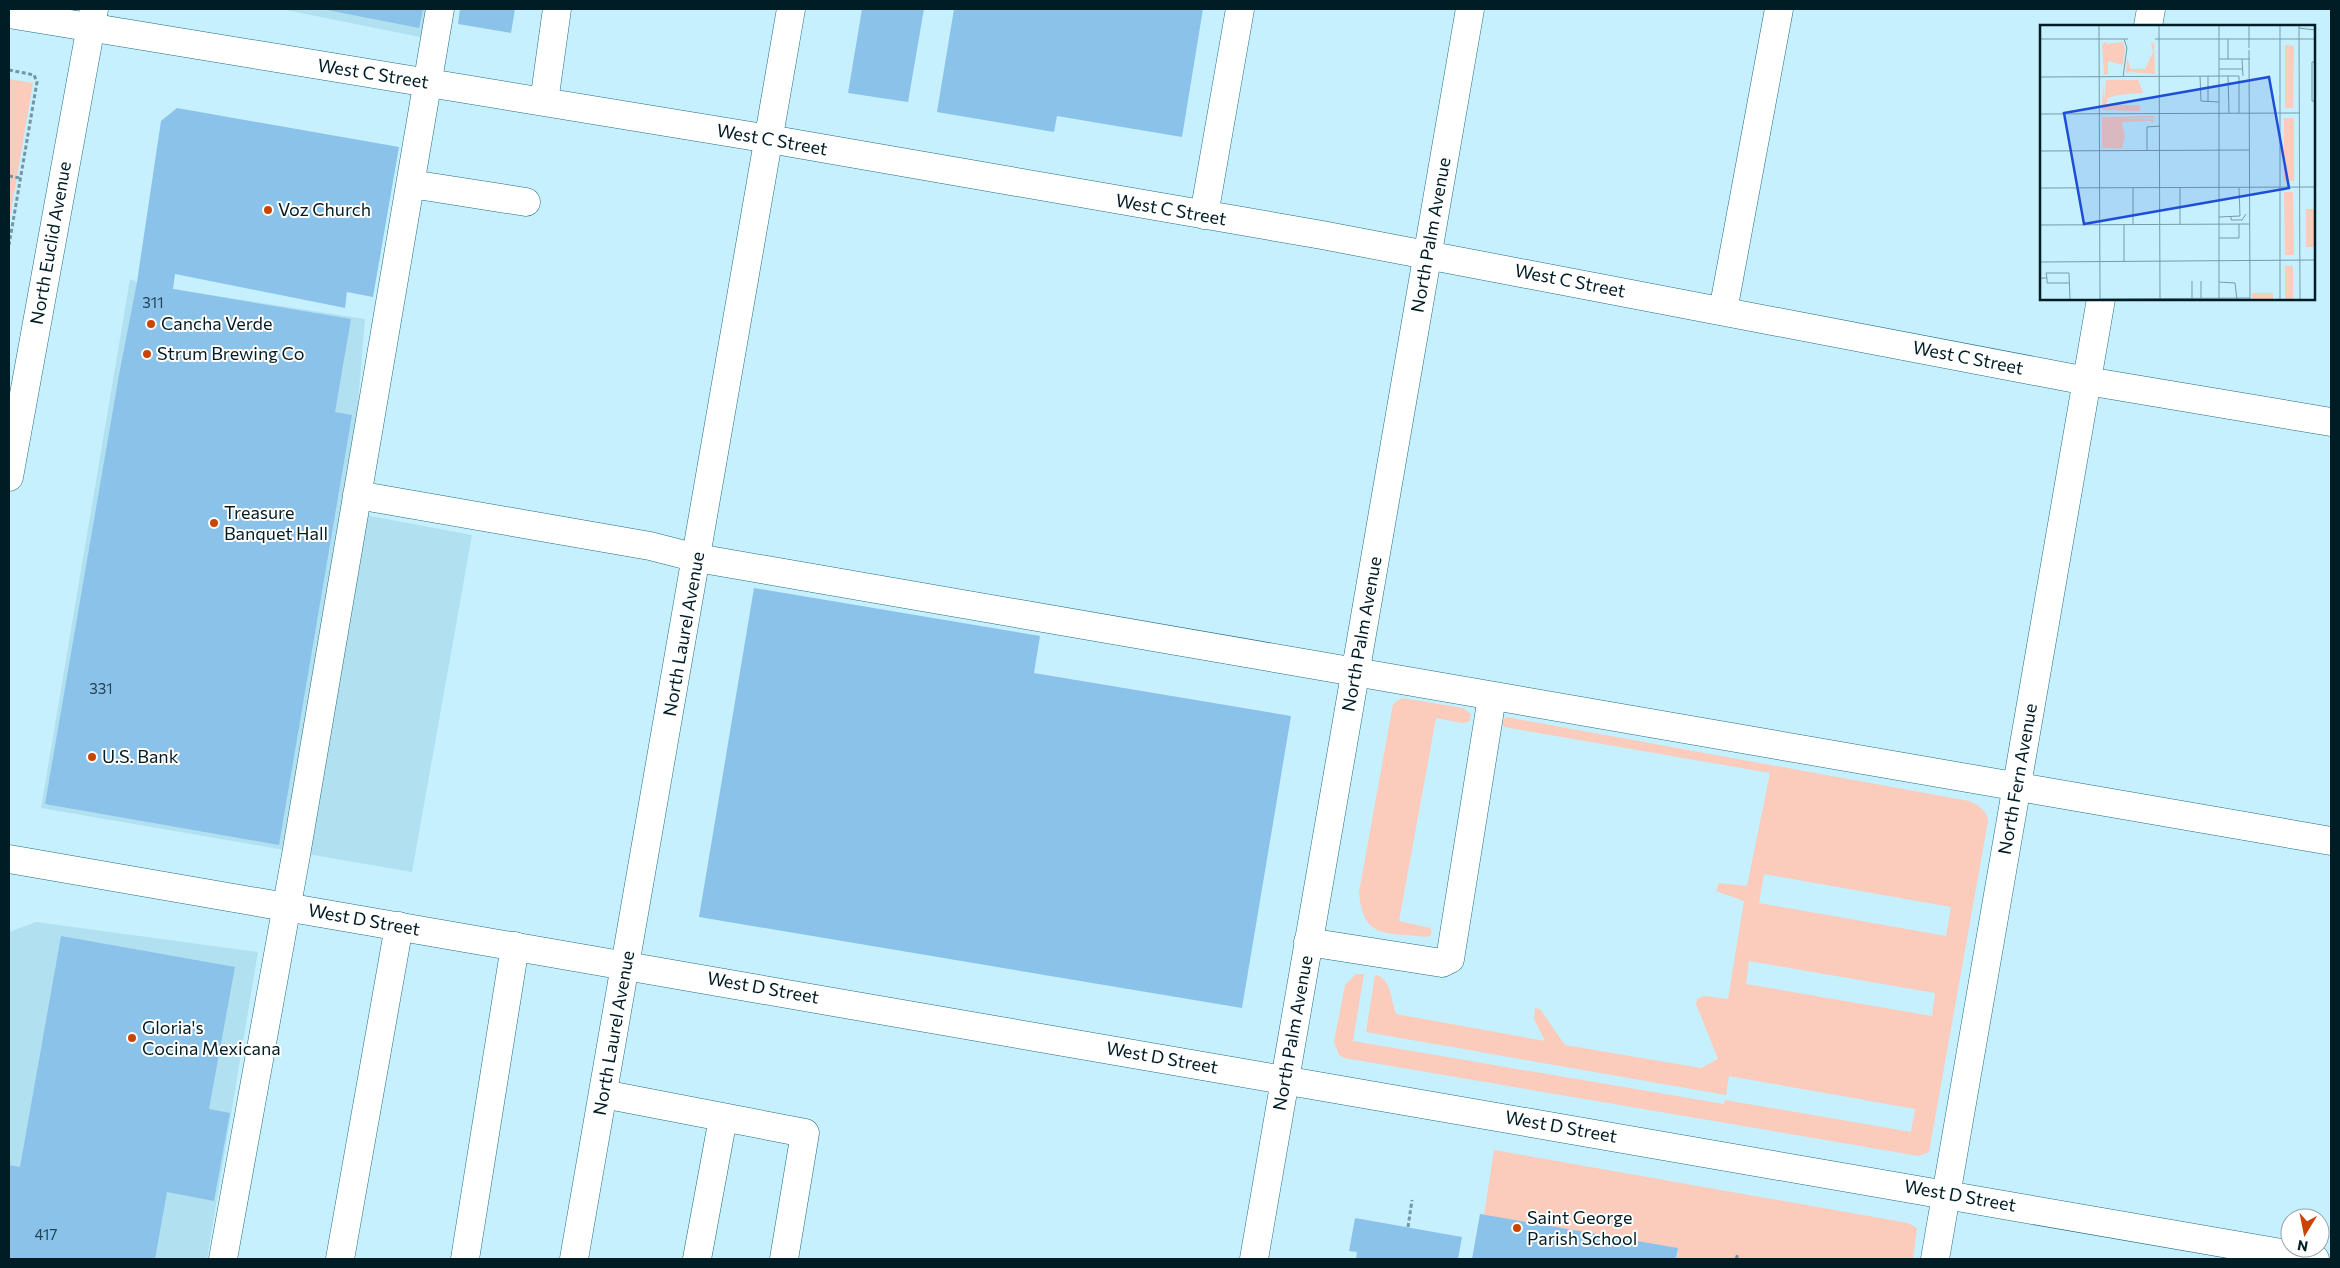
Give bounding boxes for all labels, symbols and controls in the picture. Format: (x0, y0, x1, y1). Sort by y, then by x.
inset map (2040, 25, 2315, 300)
street label: West C Street (316, 53, 430, 93)
street label: West C Street (715, 118, 829, 160)
street label: North Palm Avenue (1406, 156, 1454, 314)
street label: North Euclid Avenue (25, 160, 75, 326)
street label: West C Street (1114, 188, 1228, 230)
place label: Voz Church (278, 198, 371, 220)
marker: Voz Church (262, 204, 274, 216)
street label: West C Street (1513, 259, 1627, 302)
house number: 311 (142, 293, 164, 311)
place label: Cancha Verde (161, 312, 273, 334)
marker: Cancha Verde (145, 318, 157, 330)
street label: West C Street (1911, 336, 2025, 379)
place label: Strum Brewing Co (157, 342, 305, 364)
marker: Strum Brewing Co (141, 348, 153, 360)
place label: Treasure Banquet Hall (224, 501, 328, 544)
marker: Treasure Banquet Hall (208, 517, 220, 529)
street label: North Laurel Avenue (658, 550, 708, 718)
street label: North Palm Avenue (1337, 555, 1385, 713)
house number: 331 (89, 679, 113, 697)
street label: North Fern Avenue (1993, 702, 2041, 856)
place label: U.S. Bank (102, 745, 179, 767)
marker: U.S. Bank (86, 751, 98, 763)
street label: West D Street (307, 898, 422, 940)
street label: North Laurel Avenue (588, 949, 638, 1117)
street label: North Palm Avenue (1268, 954, 1316, 1112)
street label: West D Street (706, 966, 821, 1008)
place label: Gloria's Cocina Mexicana (142, 1016, 281, 1059)
marker: Gloria's Cocina Mexicana (126, 1032, 138, 1044)
street label: West D Street (1105, 1036, 1220, 1078)
street label: West D Street (1504, 1105, 1619, 1147)
street label: West D Street (1903, 1174, 2018, 1216)
place label: Saint George Parish School (1527, 1206, 1637, 1249)
north arrow (2280, 1208, 2330, 1258)
marker: Saint George Parish School (1511, 1222, 1523, 1234)
house number: 417 (35, 1225, 58, 1243)
text: N (2296, 1237, 2309, 1256)

